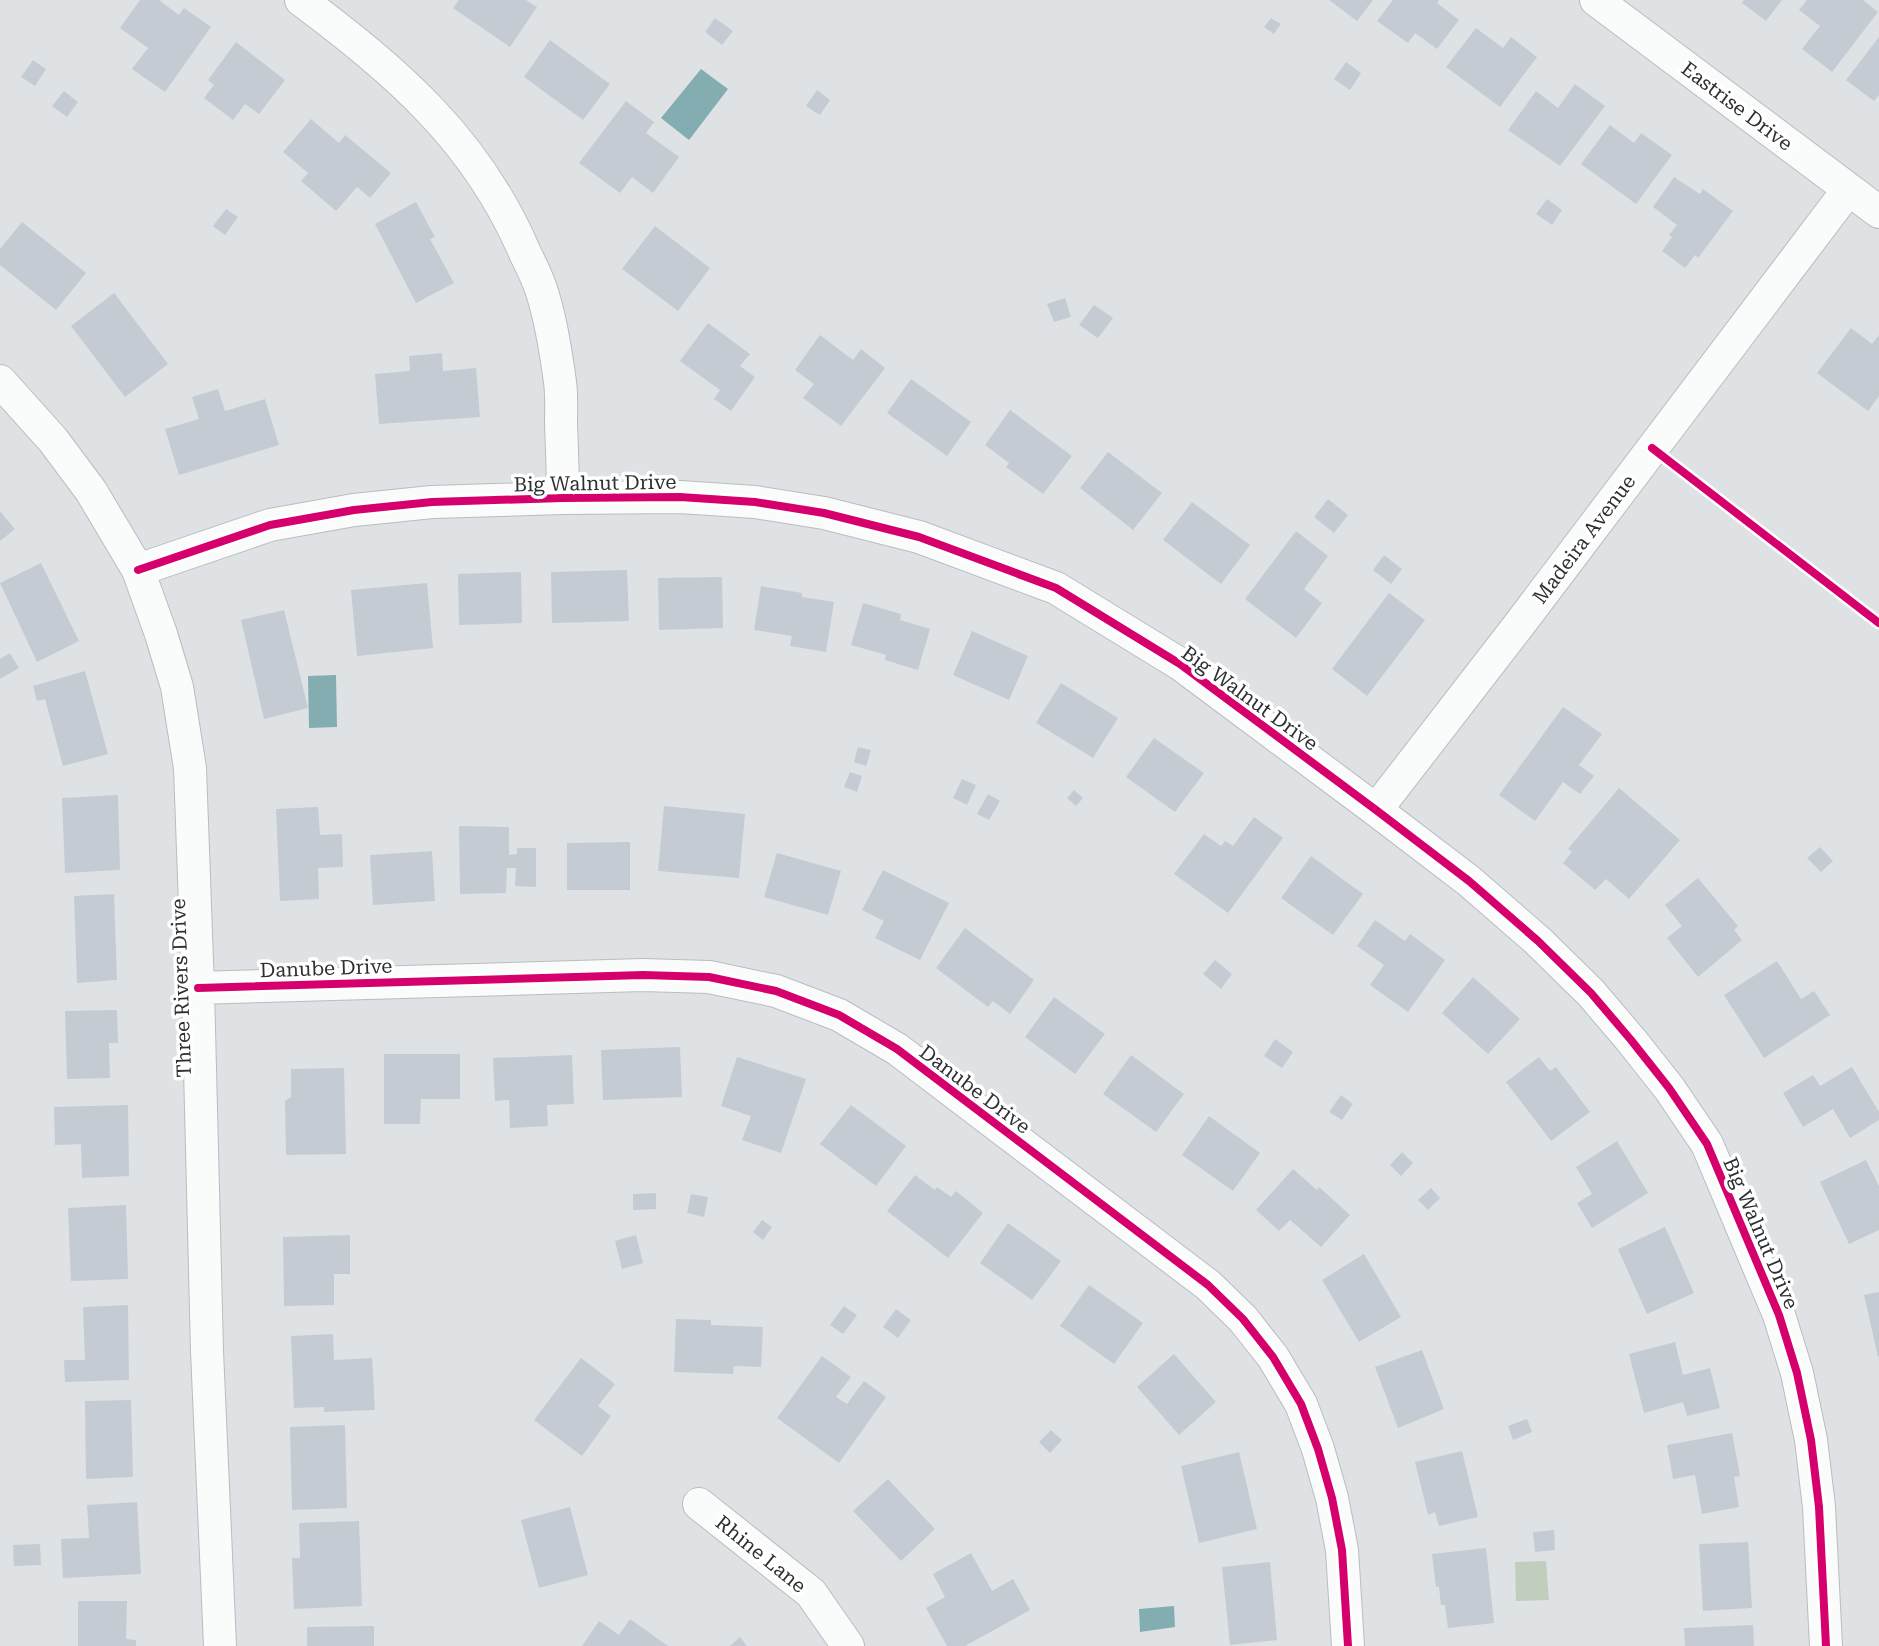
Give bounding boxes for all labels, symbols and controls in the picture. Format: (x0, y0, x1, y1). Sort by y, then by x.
street label: Eastrise Drive (1677, 56, 1797, 156)
street label: Big Walnut Drive (514, 470, 677, 496)
street label: Madeira Avenue (1528, 470, 1640, 608)
street label: Big Walnut Drive (1177, 641, 1323, 755)
street label: Three Rivers Drive (166, 898, 196, 1078)
street label: Danube Drive (259, 954, 393, 982)
street label: Danube Drive (915, 1040, 1035, 1139)
street label: Big Walnut Drive (1718, 1153, 1804, 1313)
street label: Rhine Lane (711, 1510, 811, 1598)

